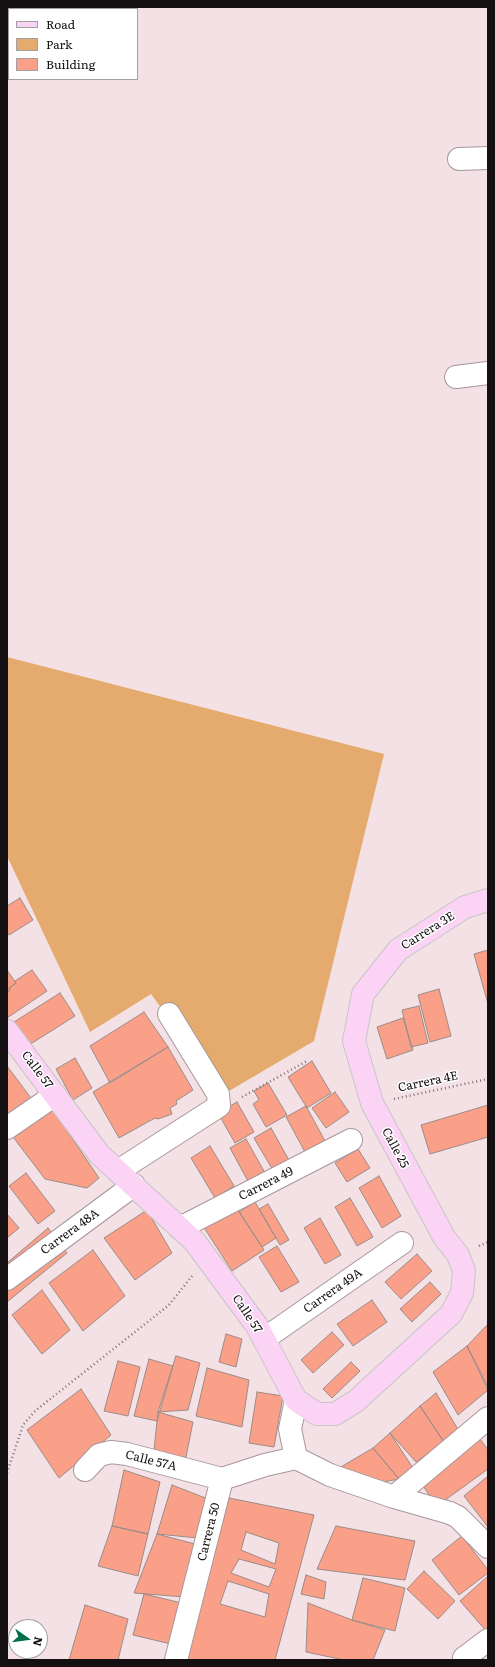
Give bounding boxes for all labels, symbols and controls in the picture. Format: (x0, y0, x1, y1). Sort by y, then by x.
legend (8, 8, 138, 80)
text: Road (46, 15, 75, 33)
text: Park (46, 35, 72, 53)
text: Building (46, 55, 95, 73)
street label: Carrera 3E (398, 909, 458, 953)
street label: Calle 57 (18, 1048, 56, 1092)
street label: Carrera 4E (397, 1069, 459, 1095)
street label: Calle 25 (378, 1125, 412, 1171)
street label: Carrera 49 (236, 1164, 296, 1204)
street label: Carrera 48A (38, 1206, 102, 1258)
street label: Carrera 49A (301, 1266, 365, 1316)
street label: Calle 57 (229, 1292, 265, 1336)
street label: Calle 57A (124, 1448, 178, 1474)
street label: Carrera 50 (195, 1501, 223, 1563)
north arrow (8, 1619, 48, 1659)
text: N (30, 1635, 48, 1648)

